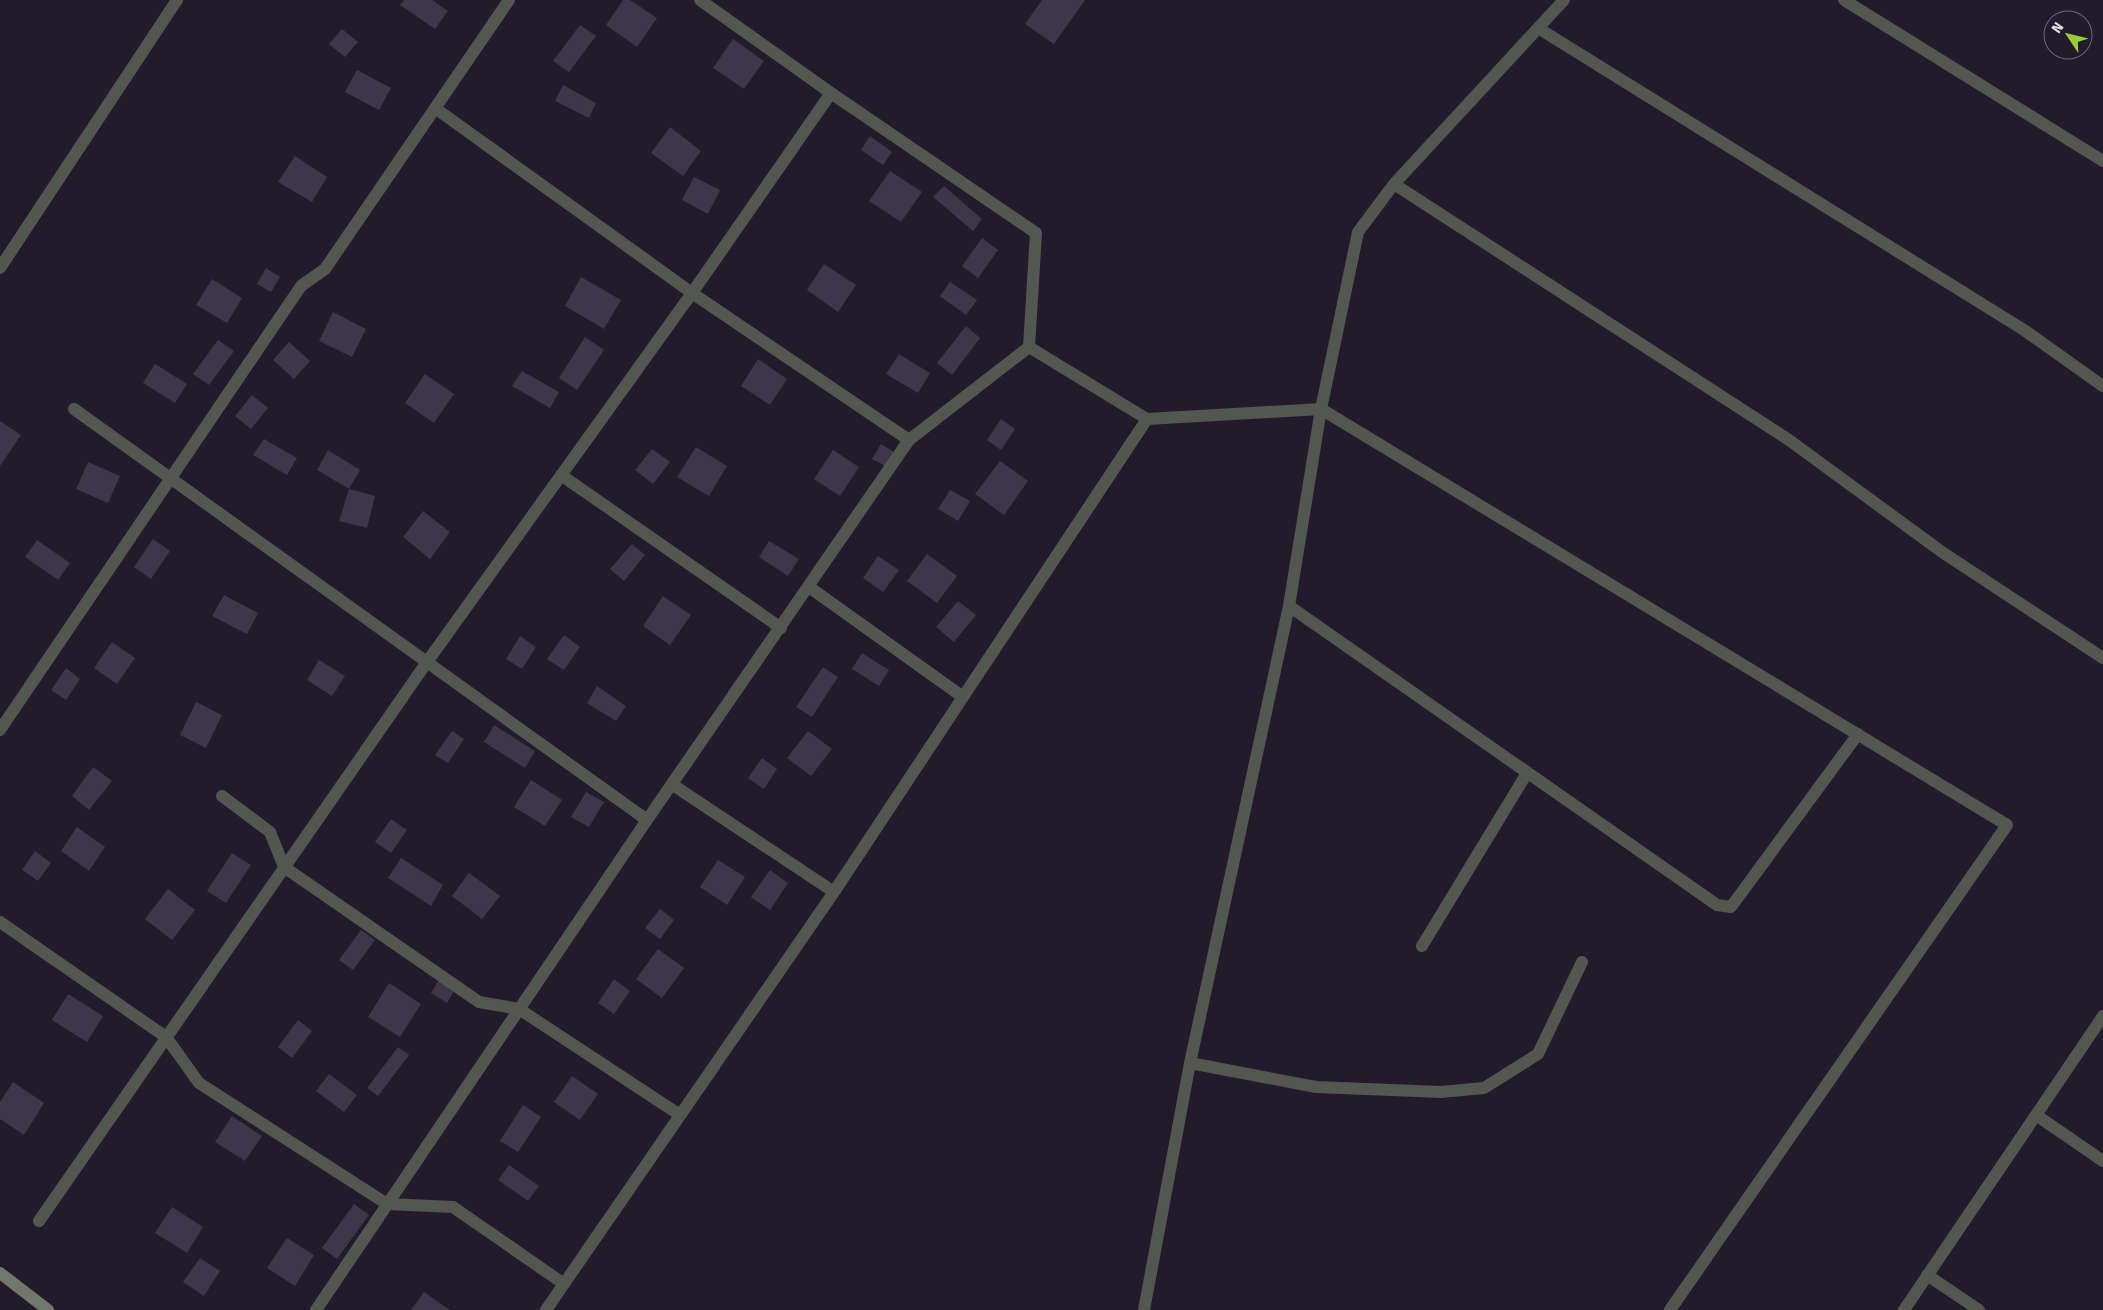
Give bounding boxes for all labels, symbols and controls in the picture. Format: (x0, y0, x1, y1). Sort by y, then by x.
north arrow (2043, 10, 2093, 60)
text: N (2048, 19, 2067, 37)

